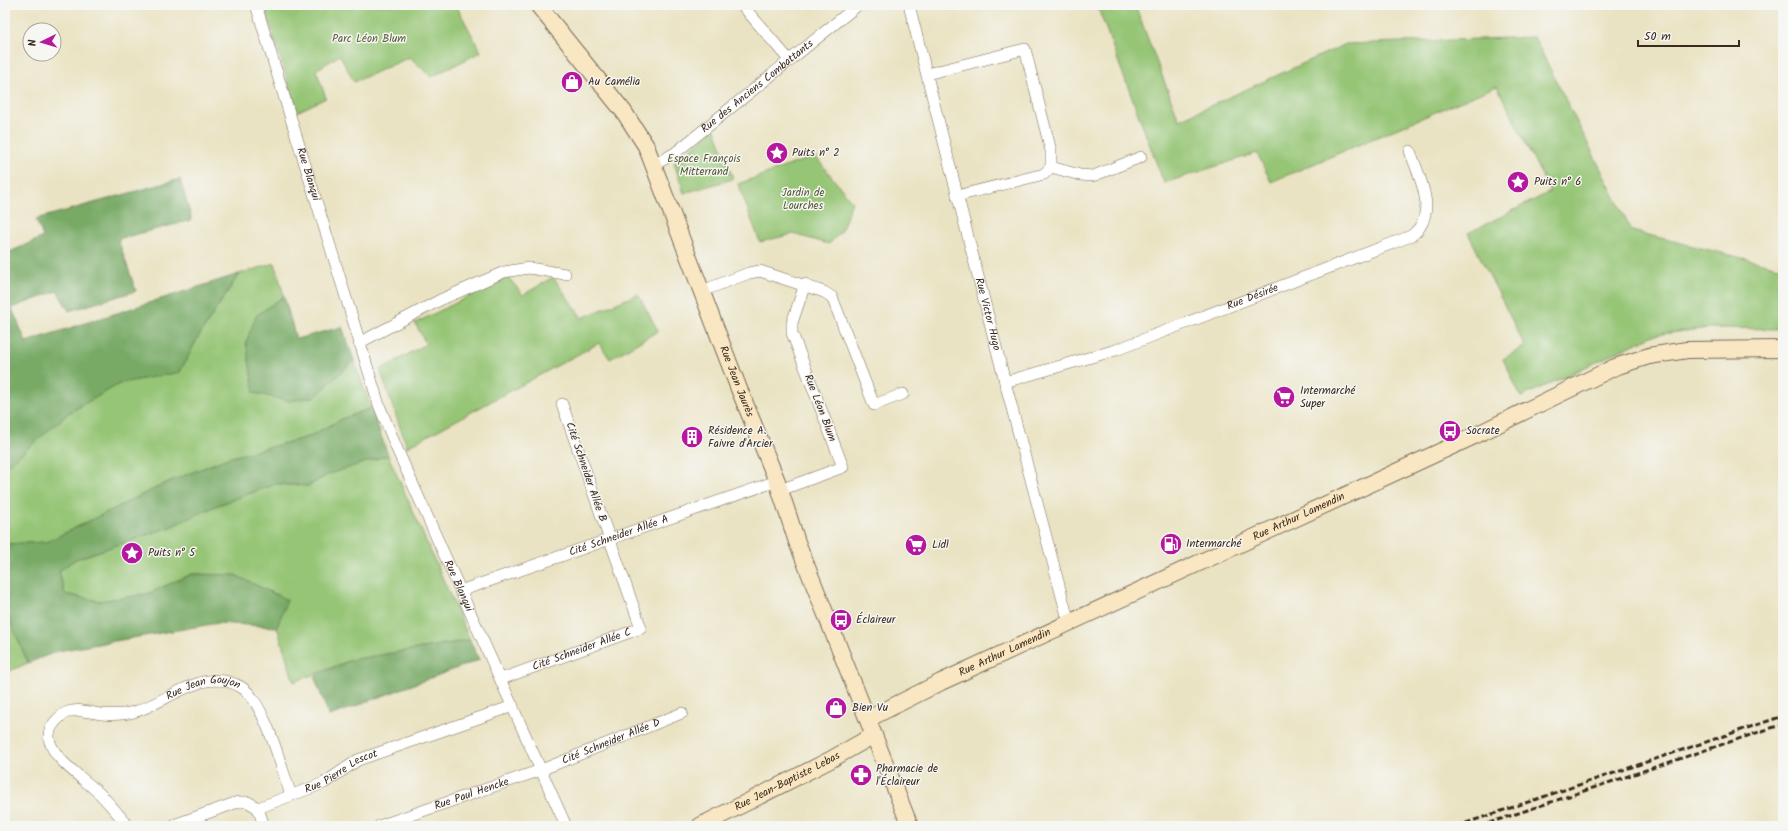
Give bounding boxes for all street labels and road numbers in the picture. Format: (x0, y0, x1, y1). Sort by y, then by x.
street label: Rue des Anciens Combattants (697, 35, 818, 138)
street label: Rue Blanqui (291, 145, 325, 203)
street label: Rue Victor Hugo (970, 276, 1006, 353)
street label: Rue Désirée (1224, 279, 1281, 315)
street label: Rue Jean Jaurès (714, 343, 759, 420)
street label: Rue Léon Blum (799, 372, 841, 445)
street label: Cité Schneider Allée B (560, 420, 612, 524)
street label: Rue Arthur Lamendin (1250, 488, 1348, 546)
street label: Cité Schneider Allée A (566, 510, 671, 562)
street label: Rue Blanqui (439, 557, 478, 615)
street label: Cité Schneider Allée C (530, 623, 634, 676)
street label: Rue Arthur Lamendin (956, 623, 1054, 682)
street label: Rue Jean Goujon (163, 671, 244, 705)
street label: Cité Schneider Allée D (559, 714, 663, 770)
street label: Rue Pierre Lescot (302, 745, 381, 798)
street label: Rue Jean-Baptiste Lebas (731, 747, 844, 816)
street label: Rue Paul Hencke (432, 773, 511, 815)

